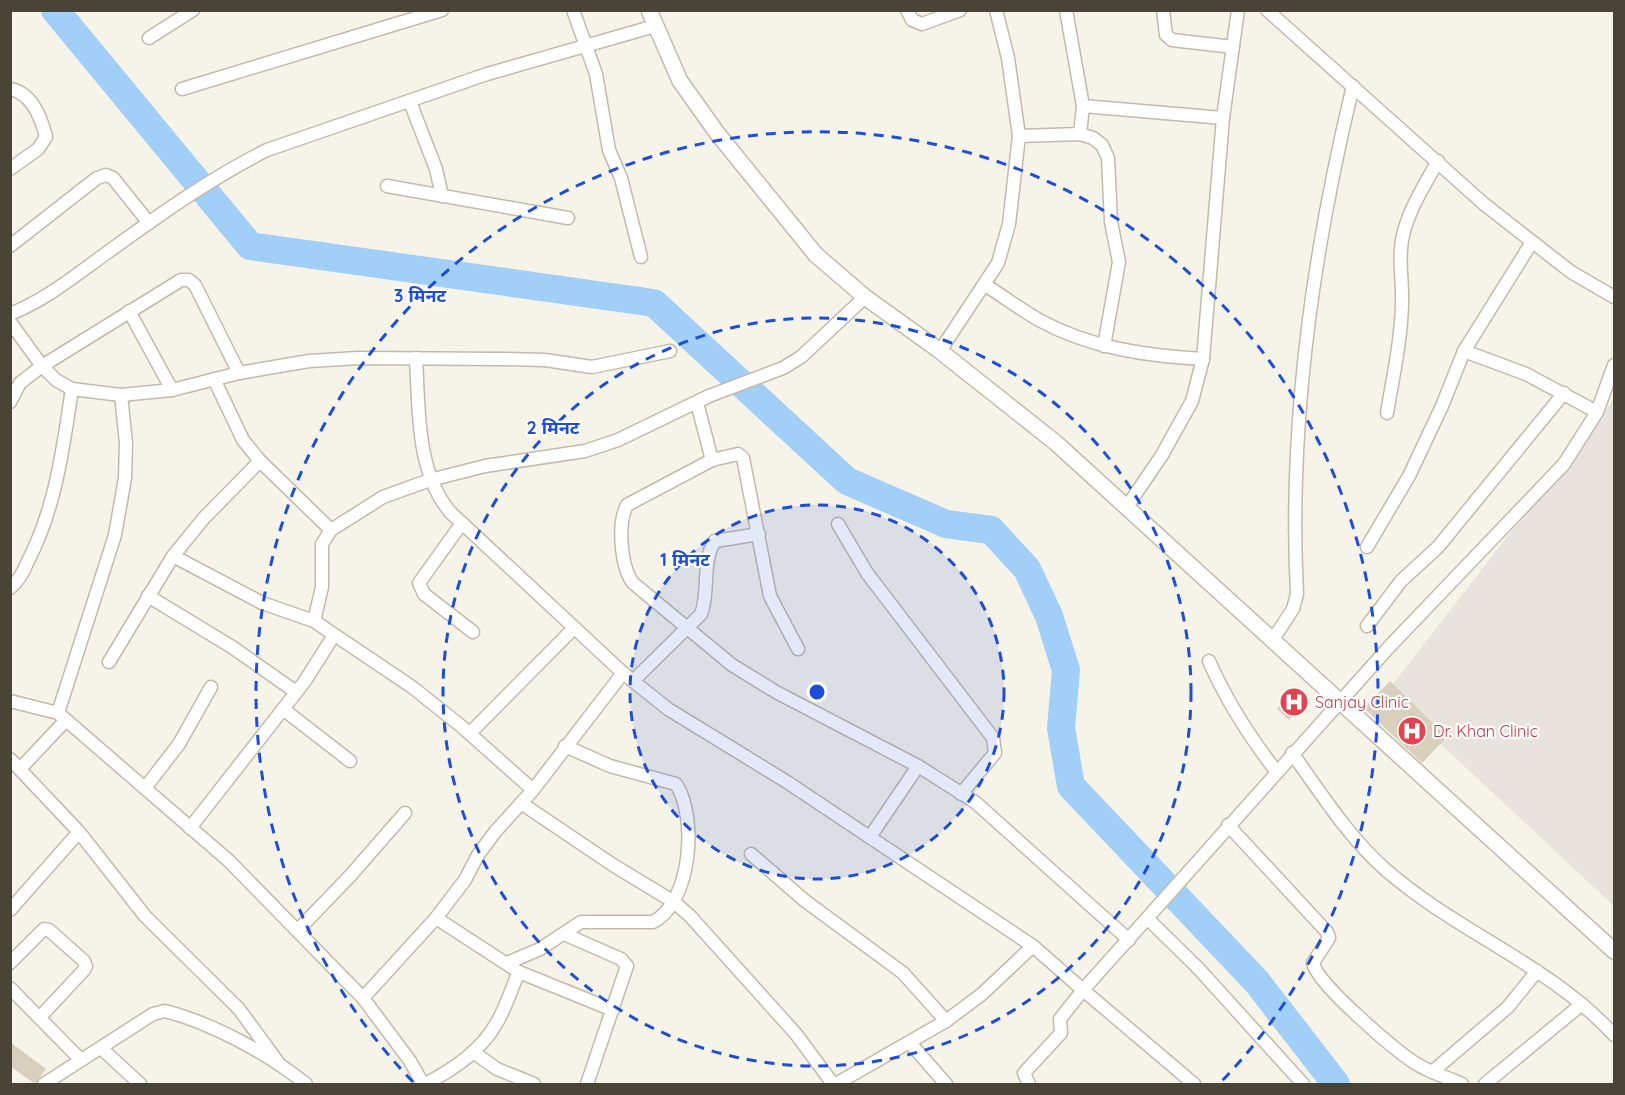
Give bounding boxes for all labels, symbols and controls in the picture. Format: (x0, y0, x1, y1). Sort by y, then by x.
text: 3 मिनट (394, 284, 447, 307)
text: 2 मिनट (526, 416, 580, 439)
text: 1 मिनट (660, 548, 710, 571)
centre of rings (807, 682, 827, 702)
hospital icon: Sanjay Clinic (1278, 686, 1310, 718)
place label: Sanjay Clinic (1315, 692, 1409, 712)
hospital icon: Dr. Khan Clinic (1396, 715, 1428, 747)
place label: Dr. Khan Clinic (1433, 721, 1538, 741)

